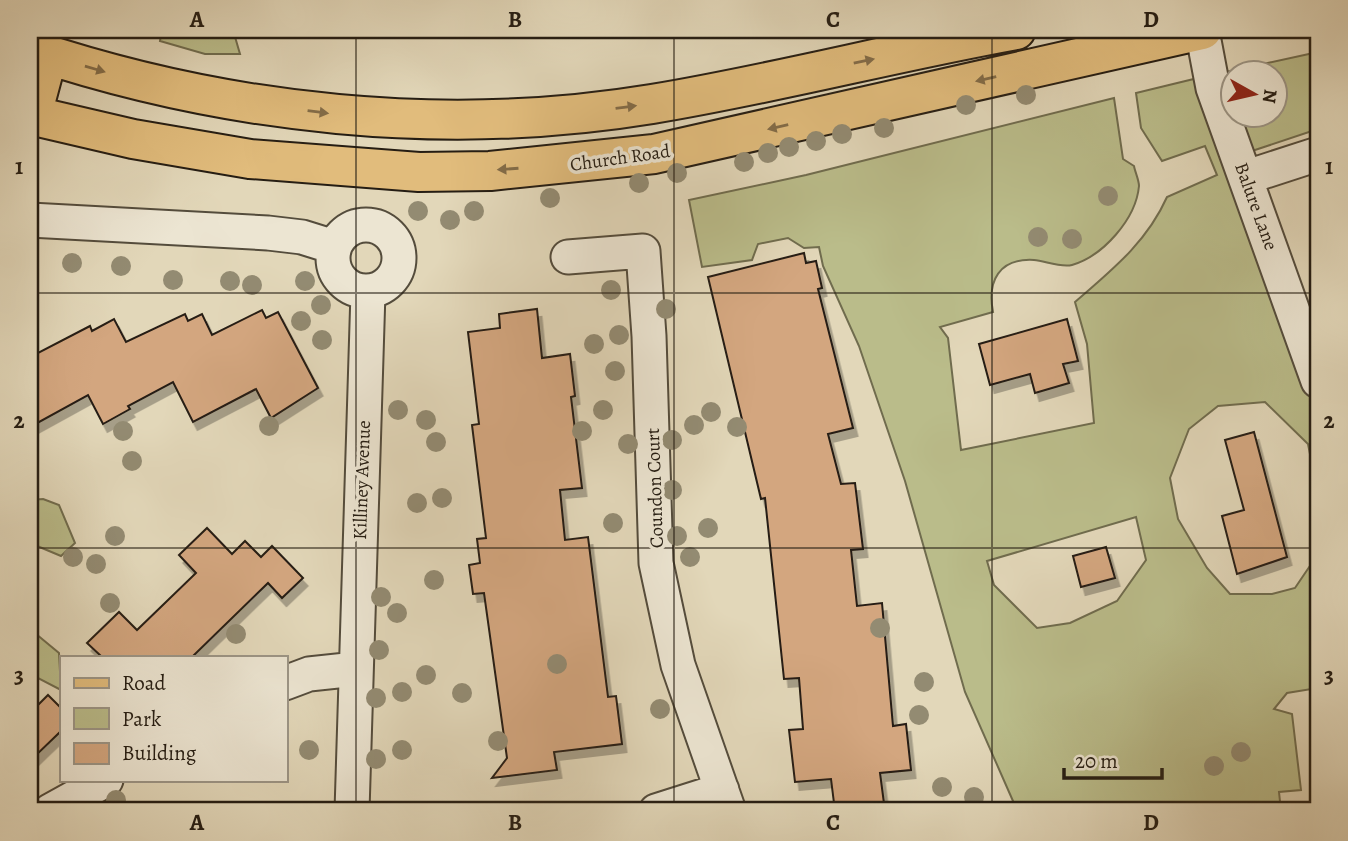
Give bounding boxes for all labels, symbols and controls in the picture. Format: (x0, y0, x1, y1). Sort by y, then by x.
text: A (189, 4, 205, 35)
text: B (508, 4, 522, 35)
text: C (826, 4, 840, 35)
text: D (1143, 4, 1159, 35)
one-way arrow (853, 55, 875, 66)
north arrow (1218, 60, 1288, 130)
one-way arrow (84, 64, 106, 75)
one-way arrow (975, 74, 997, 85)
text: N (1256, 88, 1284, 105)
one-way arrow (615, 102, 637, 113)
one-way arrow (307, 106, 329, 117)
one-way arrow (767, 122, 789, 133)
street label: Church Road (568, 138, 673, 178)
text: 1 (15, 151, 23, 182)
text: 1 (1325, 151, 1333, 182)
street label: Balure Lane (1228, 159, 1284, 254)
one-way arrow (497, 164, 519, 175)
text: 2 (13, 405, 25, 436)
text: 2 (1323, 405, 1335, 436)
street label: Killiney Avenue (347, 420, 377, 540)
street label: Coundon Court (640, 427, 670, 549)
legend (60, 656, 287, 782)
text: 3 (14, 660, 24, 691)
text: 3 (1324, 660, 1334, 691)
text: Road (122, 669, 166, 697)
text: Park (122, 705, 162, 733)
scale bar (1064, 736, 1162, 780)
text: Building (122, 739, 197, 767)
text: 20 m (1075, 747, 1118, 775)
text: A (189, 807, 205, 838)
text: B (508, 807, 522, 838)
text: C (826, 807, 840, 838)
text: D (1143, 807, 1159, 838)

